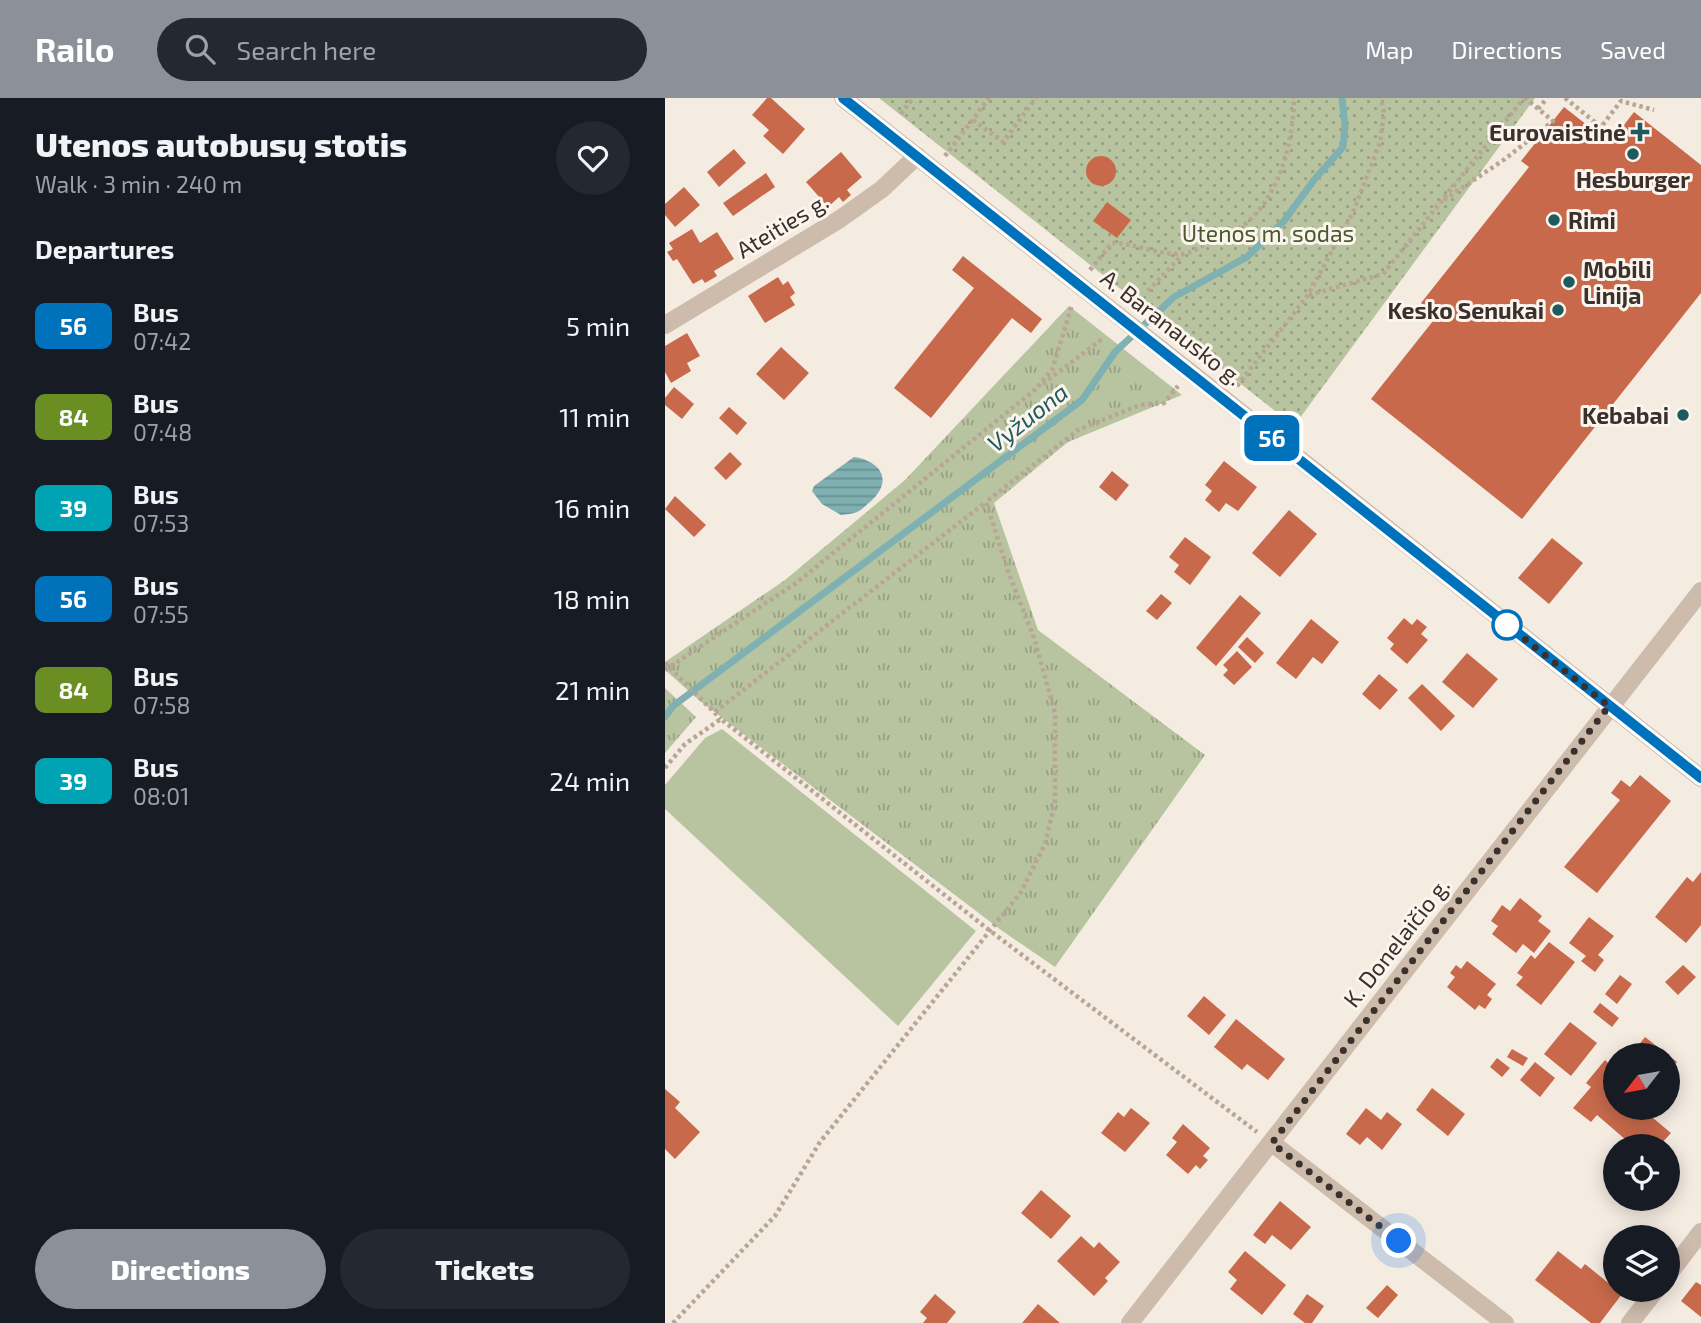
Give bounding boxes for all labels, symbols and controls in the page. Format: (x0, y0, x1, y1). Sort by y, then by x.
search box (157, 18, 647, 81)
text: Railo (35, 29, 115, 69)
icon: search (181, 30, 219, 68)
text: Search here (237, 34, 376, 65)
text: Map (1365, 35, 1413, 64)
text: Directions (1451, 35, 1562, 64)
text: Saved (1600, 35, 1666, 64)
place label: Eurovaistinė (1489, 118, 1626, 146)
button: heart (556, 121, 630, 195)
text: Utenos autobusų stotis (35, 124, 407, 164)
marker: Eurovaistinė (1632, 124, 1648, 140)
marker: Hesburger (1625, 146, 1641, 162)
place label: Hesburger (1576, 165, 1690, 193)
text: Walk · 3 min · 240 m (35, 170, 242, 198)
street label: Ateities g. (731, 187, 833, 263)
place label: Rimi (1568, 206, 1616, 234)
marker: Rimi (1546, 212, 1562, 228)
park label: Utenos m. sodas (1182, 219, 1354, 247)
text: Departures (35, 233, 174, 264)
place label: Mobili Linija (1583, 255, 1652, 309)
street label: A. Baranausko g. (1096, 263, 1248, 391)
marker: Mobili Linija (1561, 274, 1577, 290)
text: Bus (133, 296, 179, 327)
place label: Kesko Senukai (1387, 296, 1544, 324)
marker: Kesko Senukai (1550, 302, 1566, 318)
text: 5 min (566, 310, 630, 341)
text: 56 (60, 311, 87, 340)
text: 07:42 (133, 327, 191, 355)
water label: Vyžuona (981, 377, 1073, 457)
text: Bus (133, 387, 179, 418)
text: 11 min (559, 401, 630, 432)
place label: Kebabai (1582, 401, 1669, 429)
text: 84 (58, 402, 89, 431)
marker: Kebabai (1675, 407, 1691, 423)
line badge: 56 (1241, 415, 1303, 461)
text: 07:48 (133, 418, 192, 446)
text: 56 (1258, 423, 1286, 452)
text: Bus (133, 478, 179, 509)
text: 16 min (555, 492, 630, 523)
text: 39 (60, 493, 87, 522)
text: 07:53 (133, 509, 189, 537)
text: Bus (133, 569, 179, 600)
text: 18 min (554, 583, 630, 614)
text: 56 (60, 584, 87, 613)
text: 07:55 (133, 600, 189, 628)
unlabelled marker (1492, 610, 1522, 640)
text: Bus (133, 660, 179, 691)
text: 21 min (555, 674, 630, 705)
text: 84 (58, 675, 89, 704)
text: 07:58 (133, 691, 190, 719)
text: Bus (133, 751, 179, 782)
text: 24 min (549, 765, 630, 796)
text: 39 (60, 766, 87, 795)
text: 08:01 (133, 782, 189, 810)
street label: K. Donelaičio g. (1337, 872, 1455, 1012)
north arrow (1603, 1043, 1680, 1120)
map controls (1603, 1043, 1680, 1302)
button: locate (1603, 1134, 1680, 1211)
your location (1381, 1223, 1416, 1258)
button: layers (1603, 1225, 1680, 1302)
button: Directions (35, 1229, 326, 1309)
button: Tickets (340, 1229, 630, 1309)

